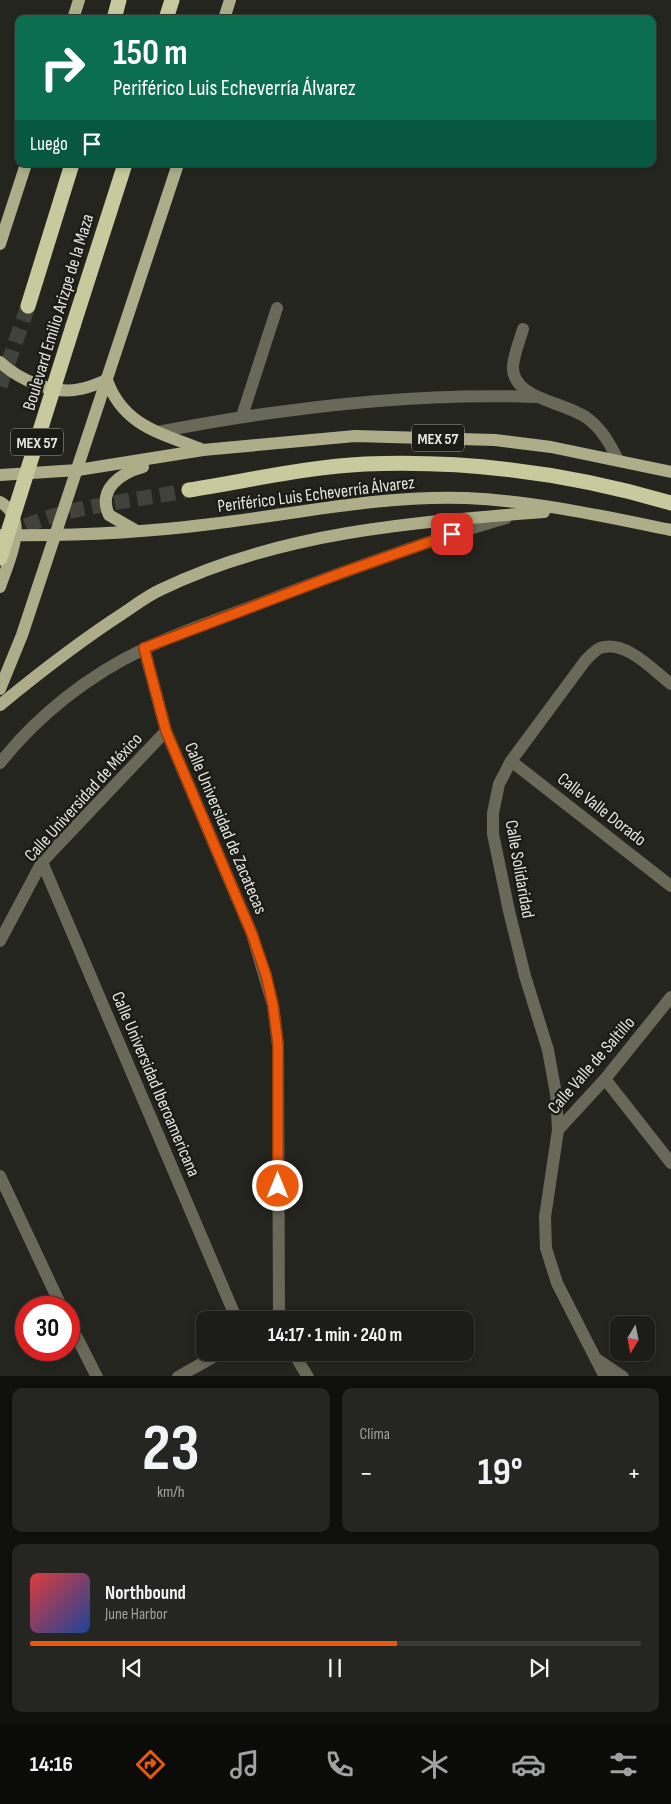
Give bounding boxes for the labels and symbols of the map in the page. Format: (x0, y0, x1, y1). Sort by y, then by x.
street label: Boulevard Emilio Arizpe de la Maza (19, 211, 98, 413)
road number: MEX 57 (412, 424, 464, 452)
road number: MEX 57 (11, 428, 63, 456)
street label: Periférico Luis Echeverría Álvarez (216, 472, 416, 517)
pin (431, 513, 473, 555)
street label: Calle Universidad de México (20, 729, 147, 866)
street label: Calle Universidad de Zacatecas (180, 739, 271, 917)
street label: Calle Valle Dorado (553, 768, 650, 850)
street label: Calle Solidaridad (501, 818, 538, 920)
street label: Calle Universidad Iberoamericana (107, 988, 204, 1180)
street label: Calle Valle de Saltillo (543, 1012, 639, 1118)
position arrow (251, 1159, 303, 1211)
speed limit sign: 30 (15, 1296, 80, 1361)
north arrow (610, 1316, 655, 1361)

